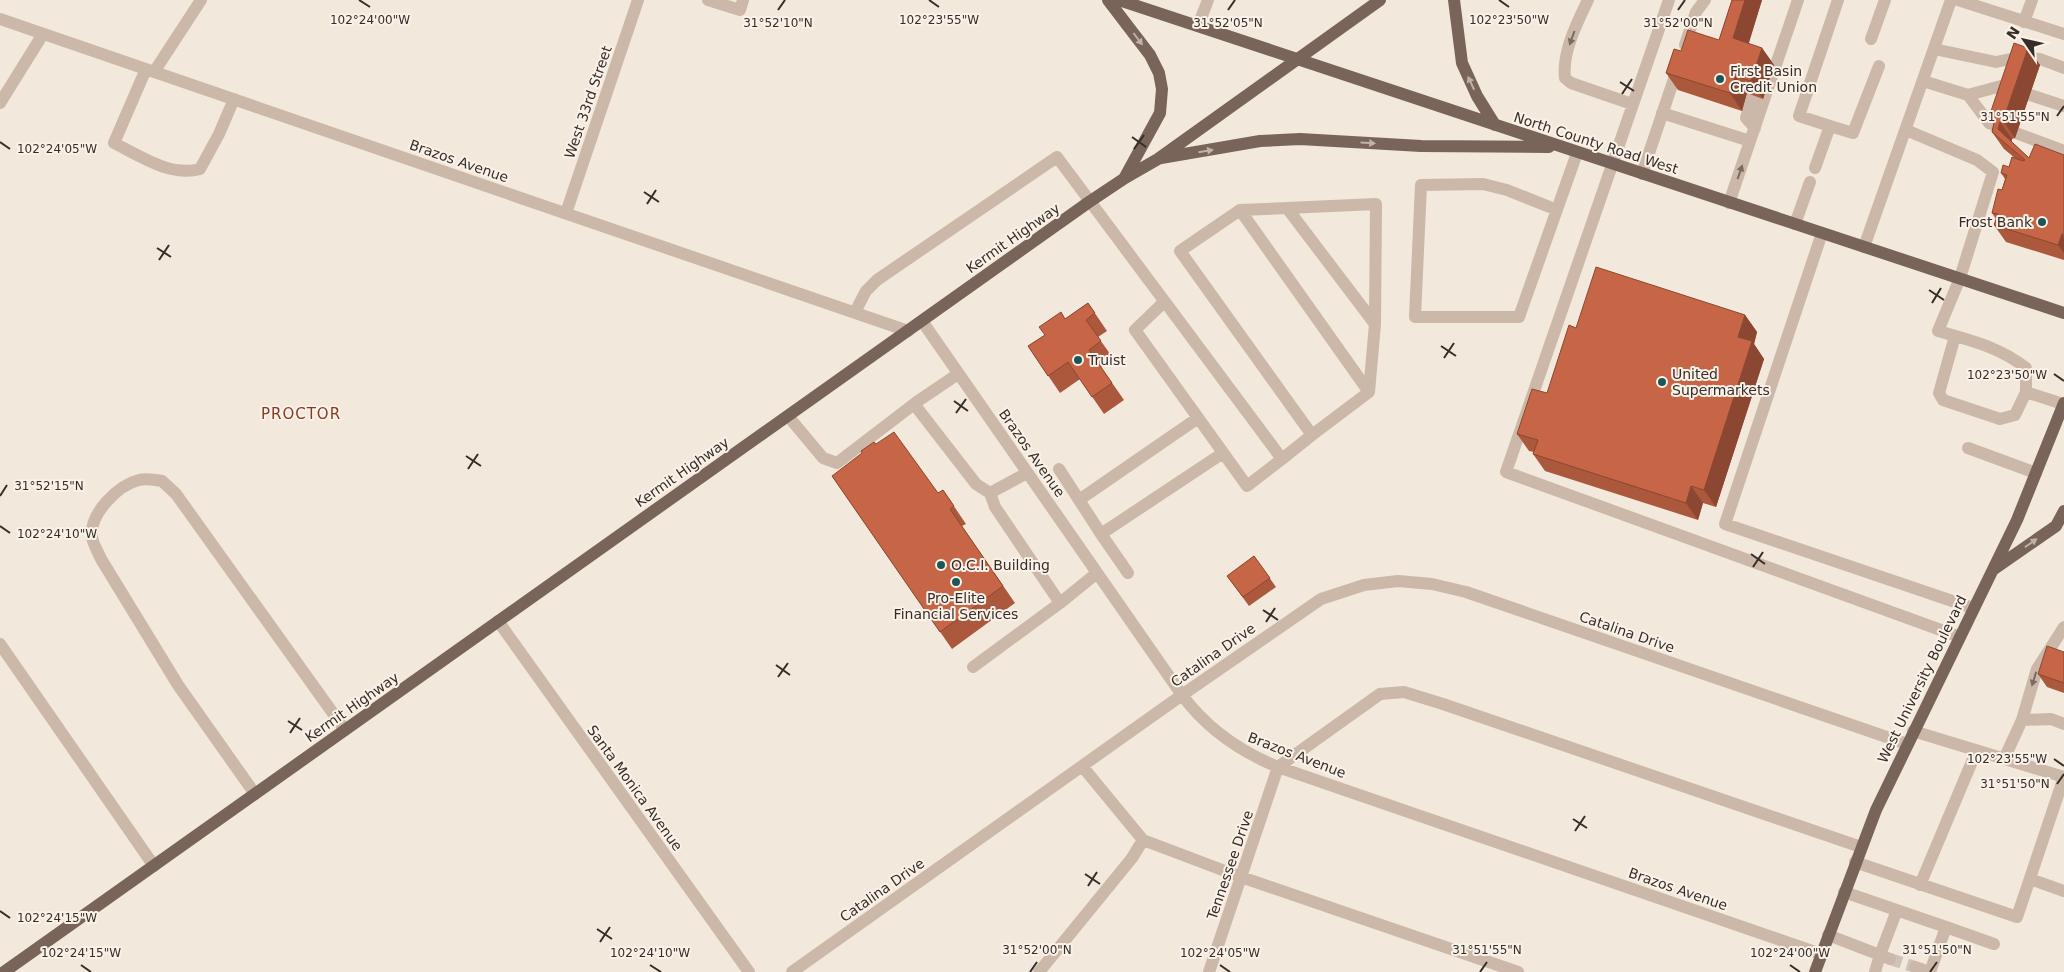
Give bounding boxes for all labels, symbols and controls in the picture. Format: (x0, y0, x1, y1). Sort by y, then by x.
text: 102°24'00"W (330, 13, 410, 27)
text: 102°23'55"W (899, 13, 979, 27)
text: 102°23'50"W (1469, 13, 1549, 27)
north arrow (1999, 15, 2049, 65)
text: 31°52'10"N (743, 16, 813, 30)
text: 31°52'05"N (1193, 16, 1263, 30)
text: 31°52'00"N (1643, 16, 1713, 30)
text: N (2003, 23, 2023, 42)
one-way arrow (1568, 31, 1575, 46)
one-way arrow (1132, 32, 1143, 45)
street label: West 33rd Street (561, 43, 615, 160)
place label: First Basin Credit Union (1730, 63, 1817, 95)
marker: First Basin Credit Union (1714, 73, 1726, 85)
one-way arrow (1467, 76, 1475, 90)
street label: North County Road West (1512, 109, 1681, 177)
text: 31°51'55"N (1980, 110, 2050, 124)
street label: Brazos Avenue (407, 137, 511, 185)
one-way arrow (1360, 139, 1376, 147)
text: 102°24'05"W (17, 142, 97, 156)
one-way arrow (1199, 147, 1215, 155)
one-way arrow (1737, 164, 1744, 179)
street label: Kermit Highway (963, 200, 1063, 276)
place label: Frost Bank (1959, 214, 2033, 230)
marker: Frost Bank (2036, 216, 2048, 228)
place label: Truist (1087, 352, 1126, 368)
marker: Truist (1072, 354, 1084, 366)
place label: United Supermarkets (1672, 366, 1770, 398)
text: 102°23'50"W (1967, 368, 2047, 382)
marker: United Supermarkets (1656, 376, 1668, 388)
district label: PROCTOR (261, 405, 341, 423)
street label: Brazos Avenue (996, 406, 1068, 500)
street label: Kermit Highway (632, 434, 732, 510)
text: 31°52'15"N (14, 479, 84, 493)
text: 102°24'10"W (17, 527, 97, 541)
one-way arrow (2024, 538, 2037, 549)
place label: O.C.I. Building (951, 557, 1050, 573)
marker: O.C.I. Building (935, 559, 947, 571)
marker: Pro-Elite Financial Services (950, 576, 962, 588)
place label: Pro-Elite Financial Services (894, 590, 1018, 622)
street label: West University Boulevard (1874, 592, 1970, 766)
street label: Catalina Drive (1577, 608, 1677, 656)
street label: Catalina Drive (1168, 620, 1258, 690)
street label: Kermit Highway (302, 669, 402, 745)
one-way arrow (2029, 672, 2037, 687)
street label: Santa Monica Avenue (584, 722, 686, 854)
street label: Brazos Avenue (1246, 729, 1348, 781)
text: 102°23'55"W (1967, 752, 2047, 766)
text: 31°51'50"N (1980, 777, 2050, 791)
street label: Tennessee Drive (1203, 808, 1256, 923)
street label: Catalina Drive (837, 855, 927, 925)
street label: Brazos Avenue (1626, 865, 1730, 913)
text: 102°24'15"W (17, 911, 97, 925)
text: 31°52'00"N (1002, 943, 1072, 957)
text: 31°51'55"N (1452, 943, 1522, 957)
text: 31°51'50"N (1902, 943, 1972, 957)
text: 102°24'15"W (41, 946, 121, 960)
text: 102°24'10"W (610, 946, 690, 960)
text: 102°24'05"W (1180, 946, 1260, 960)
text: 102°24'00"W (1750, 946, 1830, 960)

